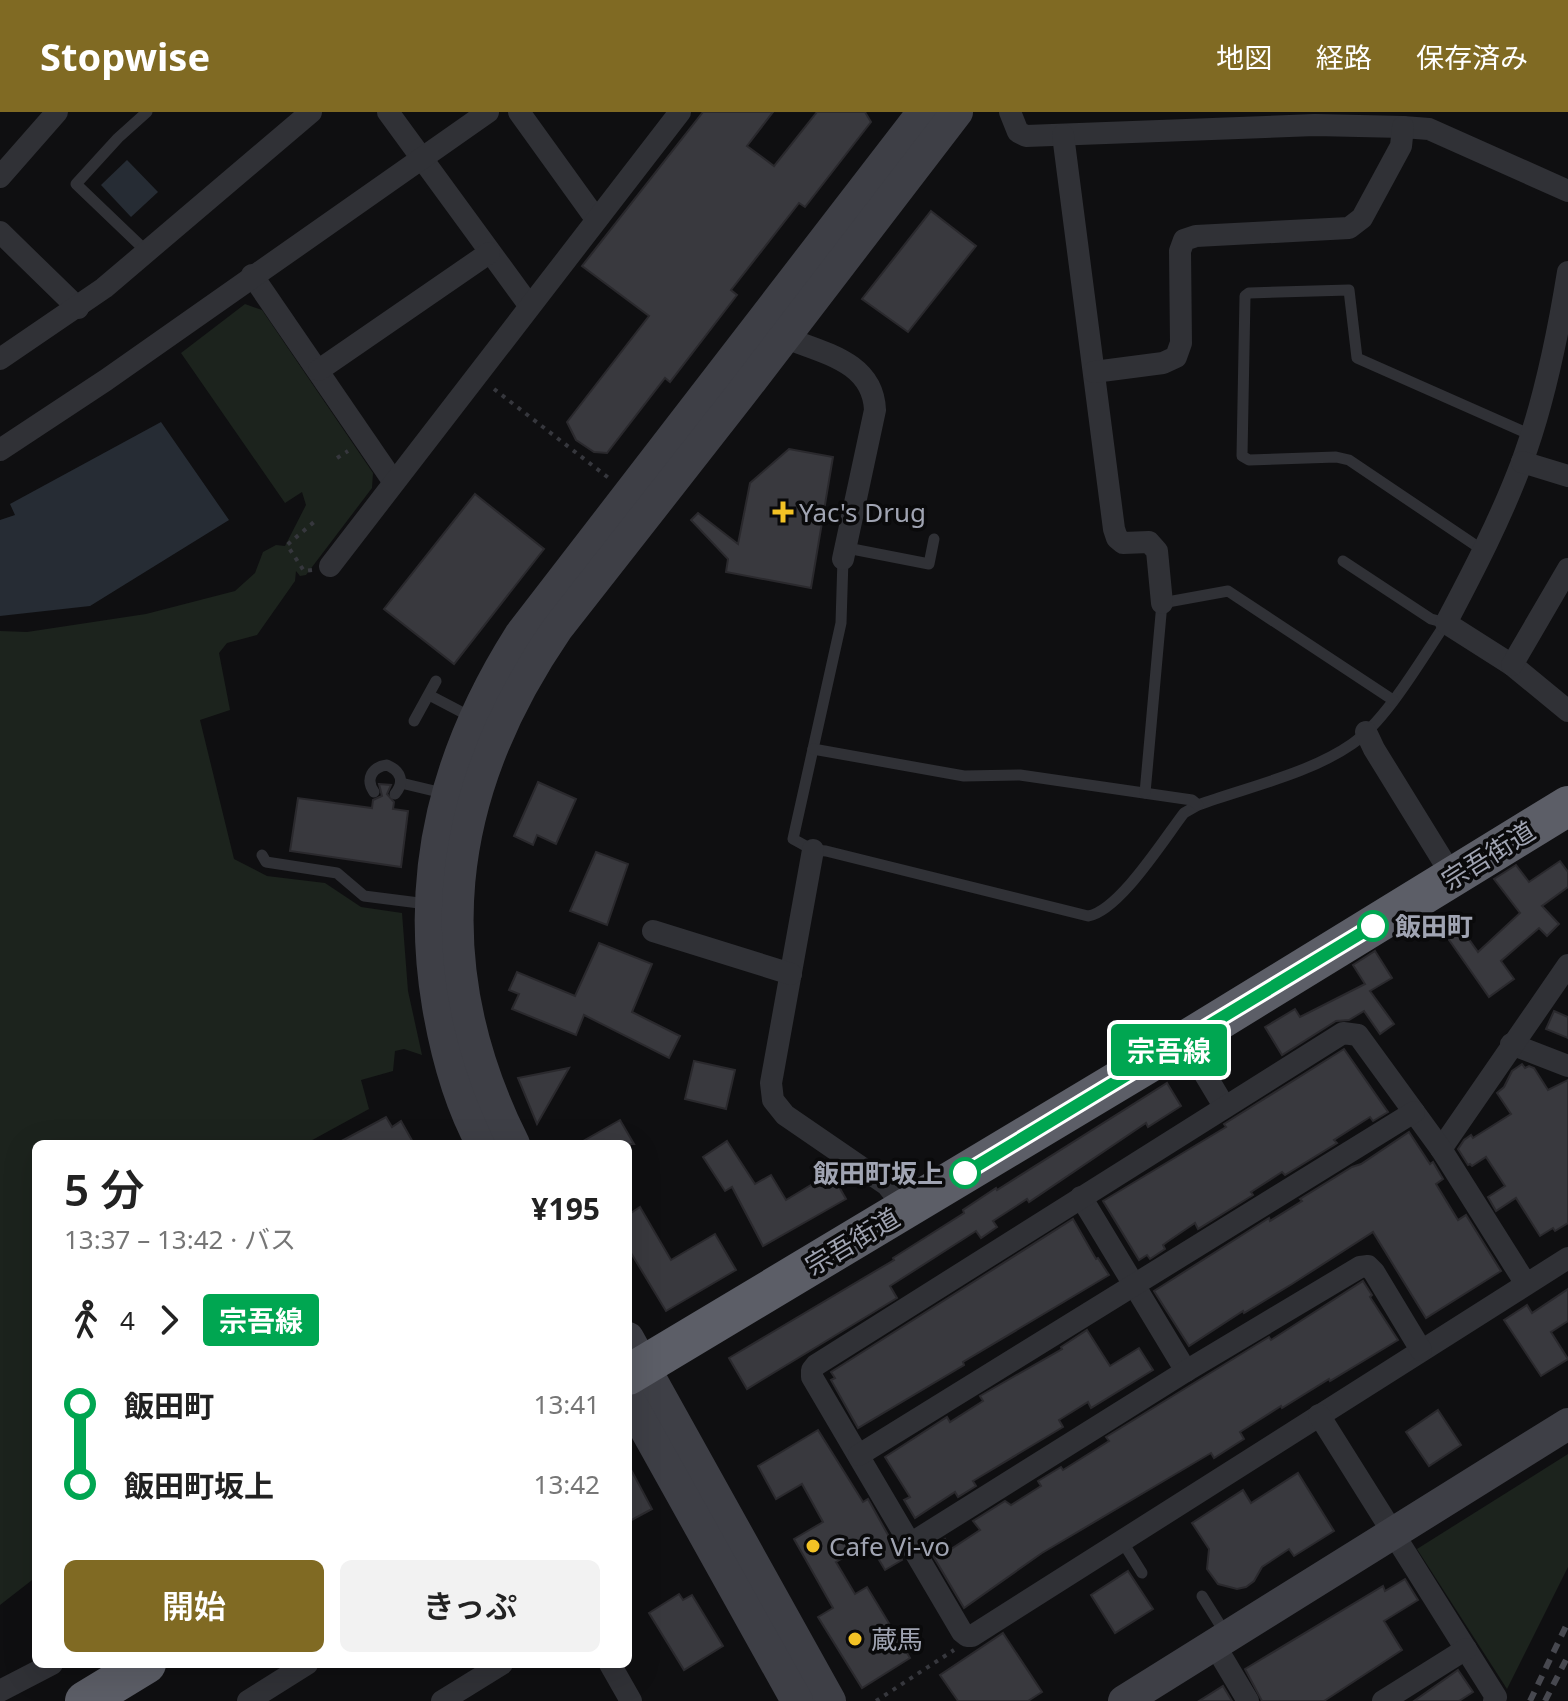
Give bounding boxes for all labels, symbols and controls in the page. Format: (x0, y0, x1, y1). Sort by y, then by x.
text: Stopwise (40, 30, 210, 82)
text: 地図 (1216, 38, 1272, 76)
text: 経路 (1316, 38, 1372, 76)
text: 保存済み (1416, 38, 1528, 76)
place label: Yac's Drug (799, 494, 926, 530)
marker: Yac's Drug (774, 503, 792, 521)
street label: 宗吾街道 (1434, 812, 1542, 898)
place label: 飯田町 (1395, 908, 1473, 944)
marker: 飯田町 (1358, 911, 1388, 941)
line badge: 宗吾線 (1123, 1024, 1215, 1076)
text: 宗吾線 (1127, 1031, 1211, 1069)
place label: 飯田町坂上 (813, 1155, 943, 1191)
marker: 飯田町坂上 (950, 1158, 980, 1188)
text: 5 分 (64, 1159, 145, 1219)
text: ¥195 (531, 1188, 600, 1229)
street label: 宗吾街道 (798, 1199, 906, 1283)
text: 13:37 – 13:42 · バス (64, 1221, 296, 1257)
icon: walk (64, 1298, 108, 1342)
icon: forward (147, 1298, 191, 1342)
text: 宗吾線 (219, 1301, 303, 1339)
text: 4 (120, 1302, 135, 1338)
text: 飯田町 (124, 1385, 214, 1426)
text: 13:41 (534, 1386, 600, 1422)
text: 飯田町坂上 (124, 1465, 274, 1506)
text: 13:42 (534, 1466, 600, 1502)
place label: Cafe Vi-vo (829, 1528, 950, 1564)
marker: Cafe Vi-vo (804, 1537, 822, 1555)
button: 開始 (64, 1560, 324, 1652)
button: きっぷ (340, 1560, 600, 1652)
place label: 蔵馬 (871, 1621, 923, 1657)
marker: 蔵馬 (846, 1630, 864, 1648)

